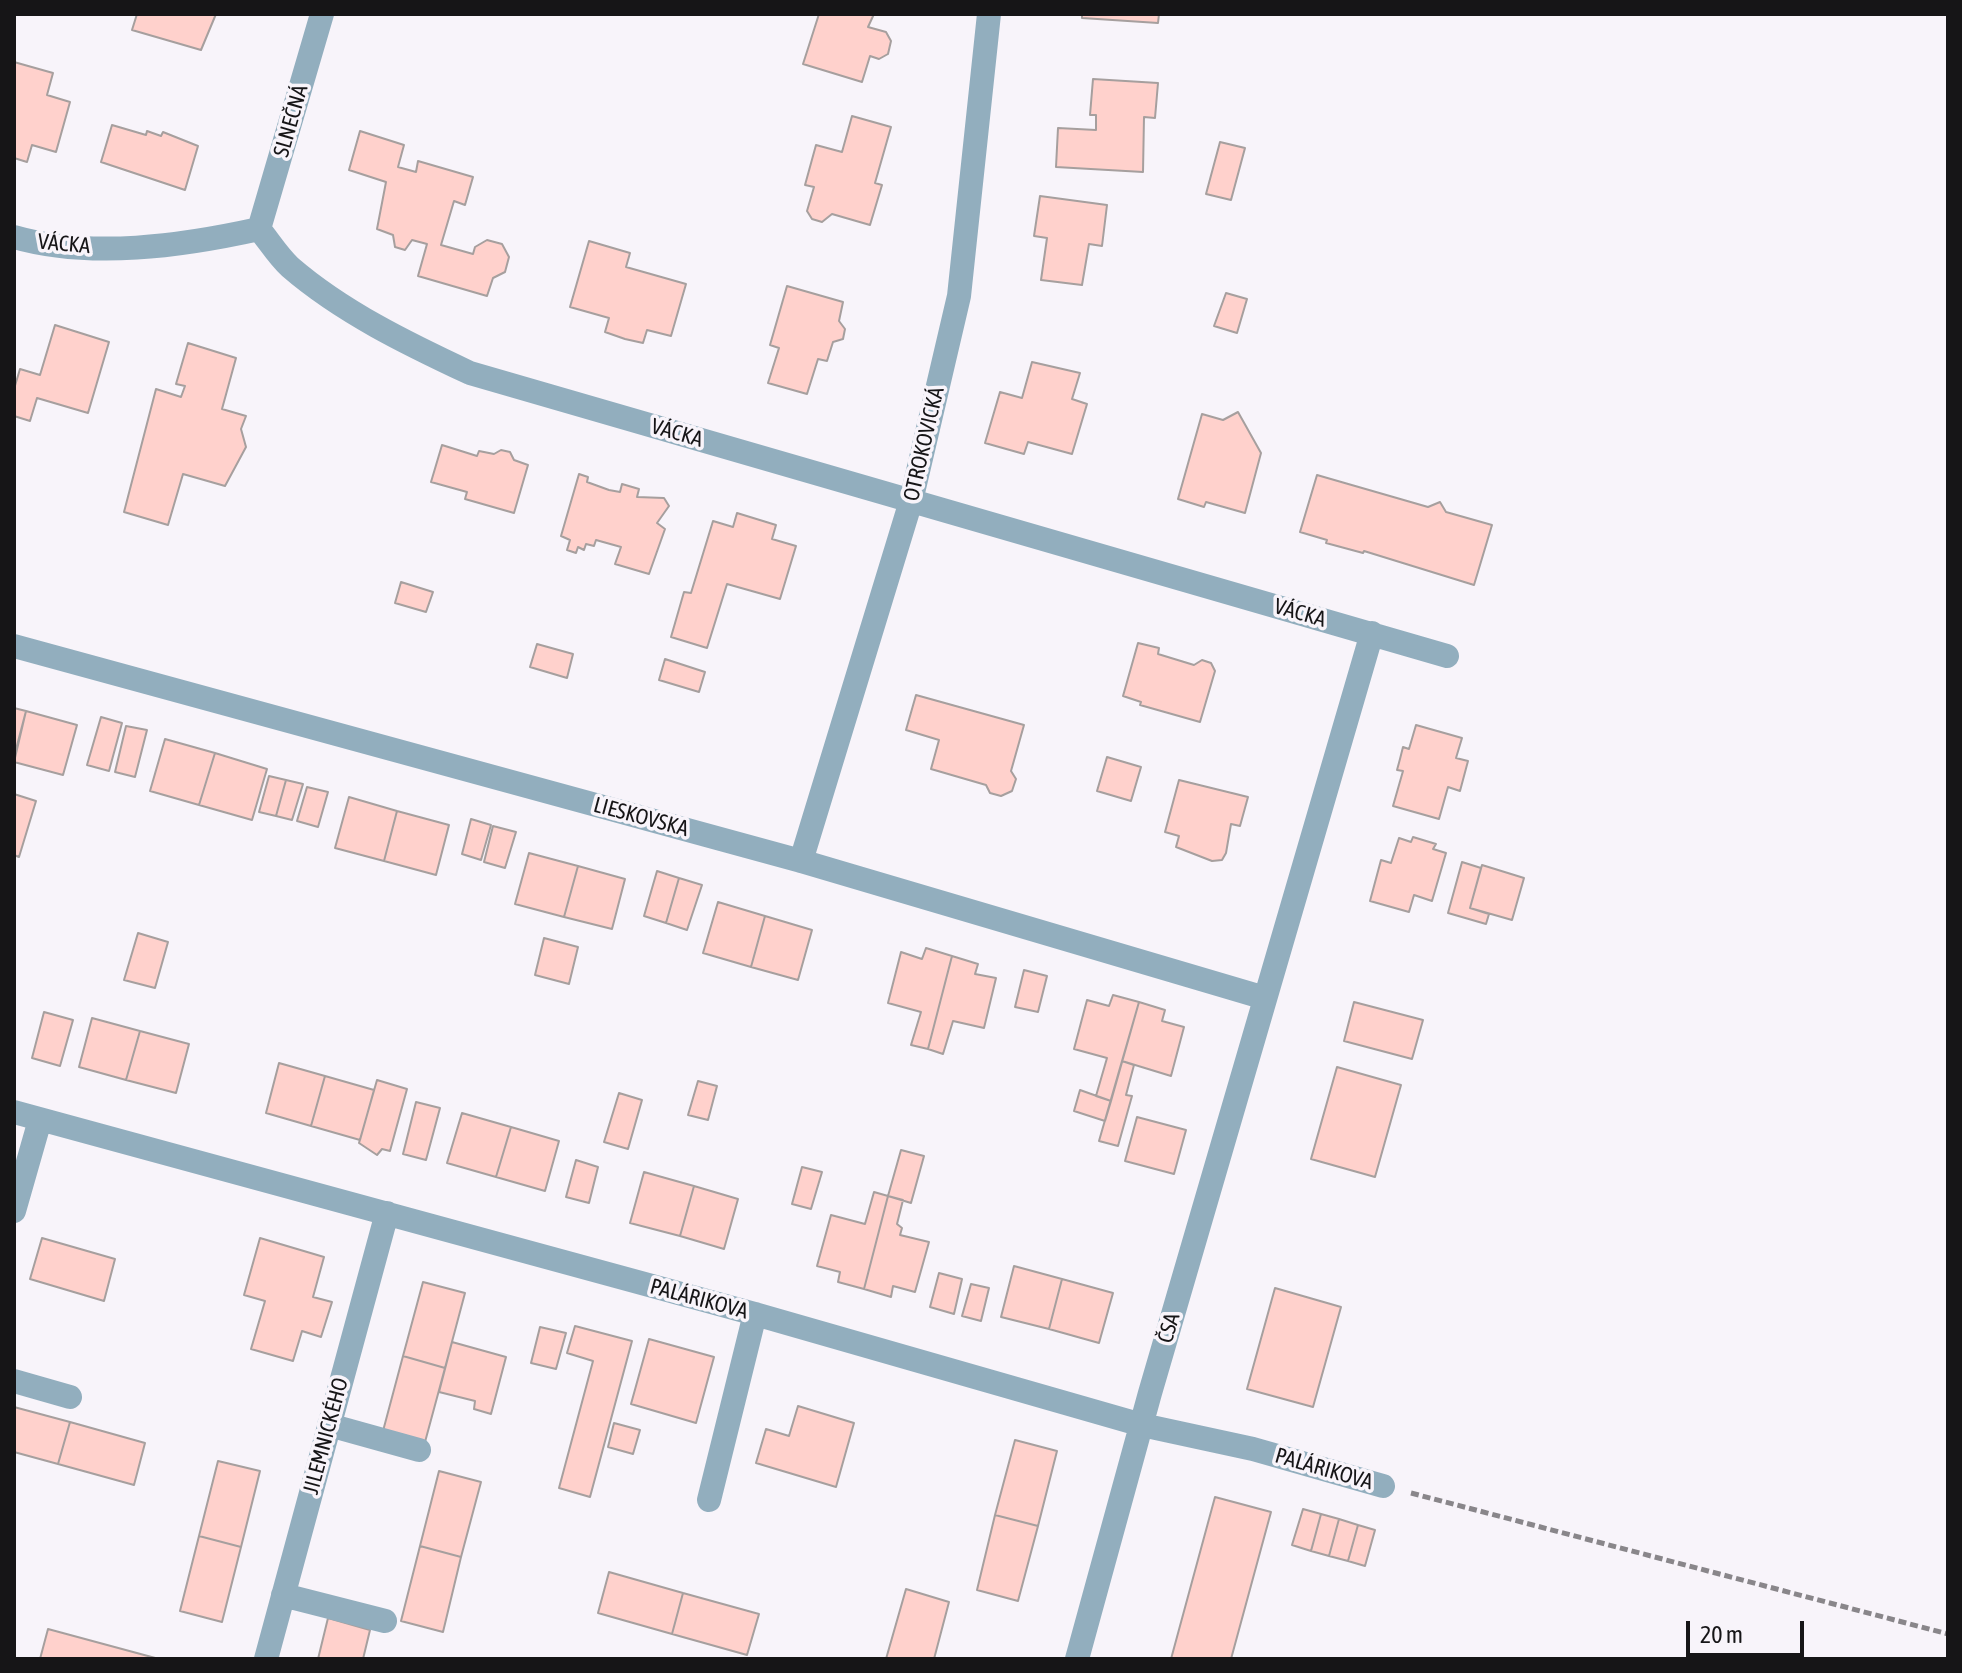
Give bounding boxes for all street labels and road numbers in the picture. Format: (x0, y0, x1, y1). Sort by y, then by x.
street label: SLNEČNÁ (268, 82, 314, 160)
street label: VÁCKA (37, 229, 91, 259)
street label: OTROKOVICKÁ (898, 384, 950, 504)
street label: VÁCKA (648, 413, 706, 453)
street label: VÁCKA (1271, 593, 1329, 633)
street label: LIESKOVSKA (591, 792, 691, 842)
street label: PALÁRIKOVA (647, 1273, 751, 1325)
street label: ČSA (1152, 1310, 1186, 1346)
street label: JILEMNICKÉHO (298, 1375, 354, 1497)
street label: PALÁRIKOVA (1272, 1442, 1376, 1496)

